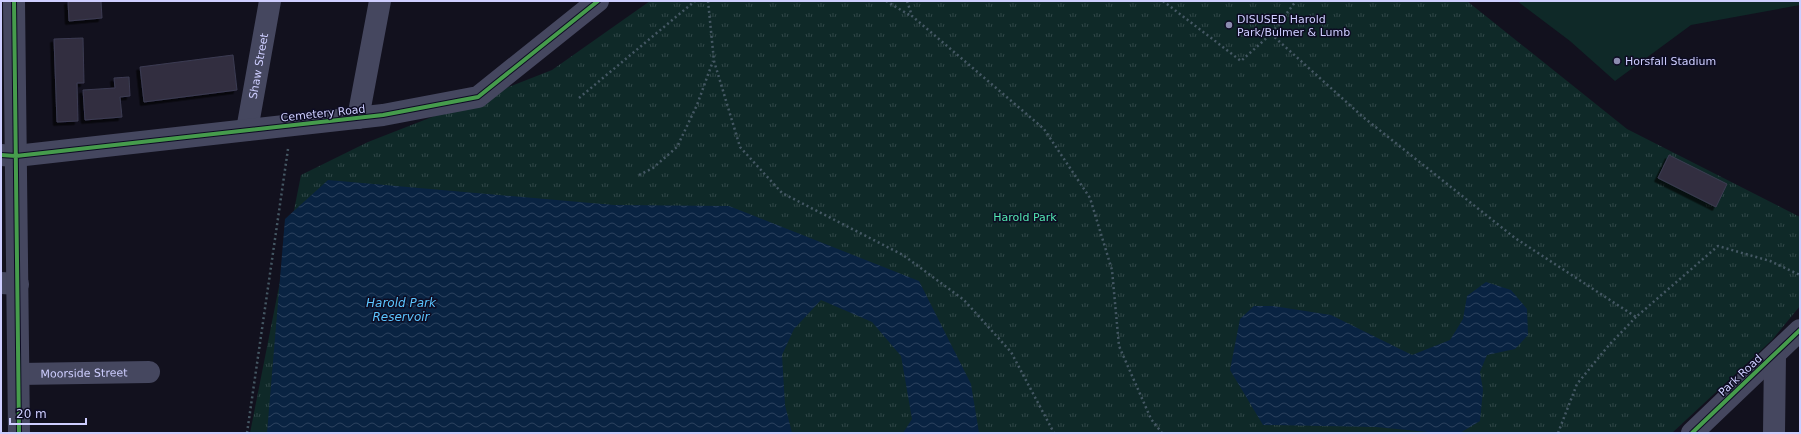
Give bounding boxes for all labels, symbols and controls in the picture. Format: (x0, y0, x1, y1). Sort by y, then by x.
place label: DISUSED Harold Park/Bulmer & Lumb (1237, 13, 1350, 39)
marker: DISUSED Harold Park/Bulmer & Lumb (1224, 20, 1234, 30)
street label: Shaw Street (247, 31, 271, 100)
place label: Horsfall Stadium (1625, 55, 1716, 68)
marker: Horsfall Stadium (1612, 56, 1622, 66)
street label: Cemetery Road (280, 103, 366, 124)
park label: Harold Park (993, 211, 1057, 224)
water label: Harold Park Reservoir (366, 296, 437, 324)
street label: Park Road (1716, 352, 1765, 399)
street label: Moorside Street (40, 366, 128, 381)
scale bar (10, 400, 86, 426)
text: 20 m (16, 407, 47, 421)

